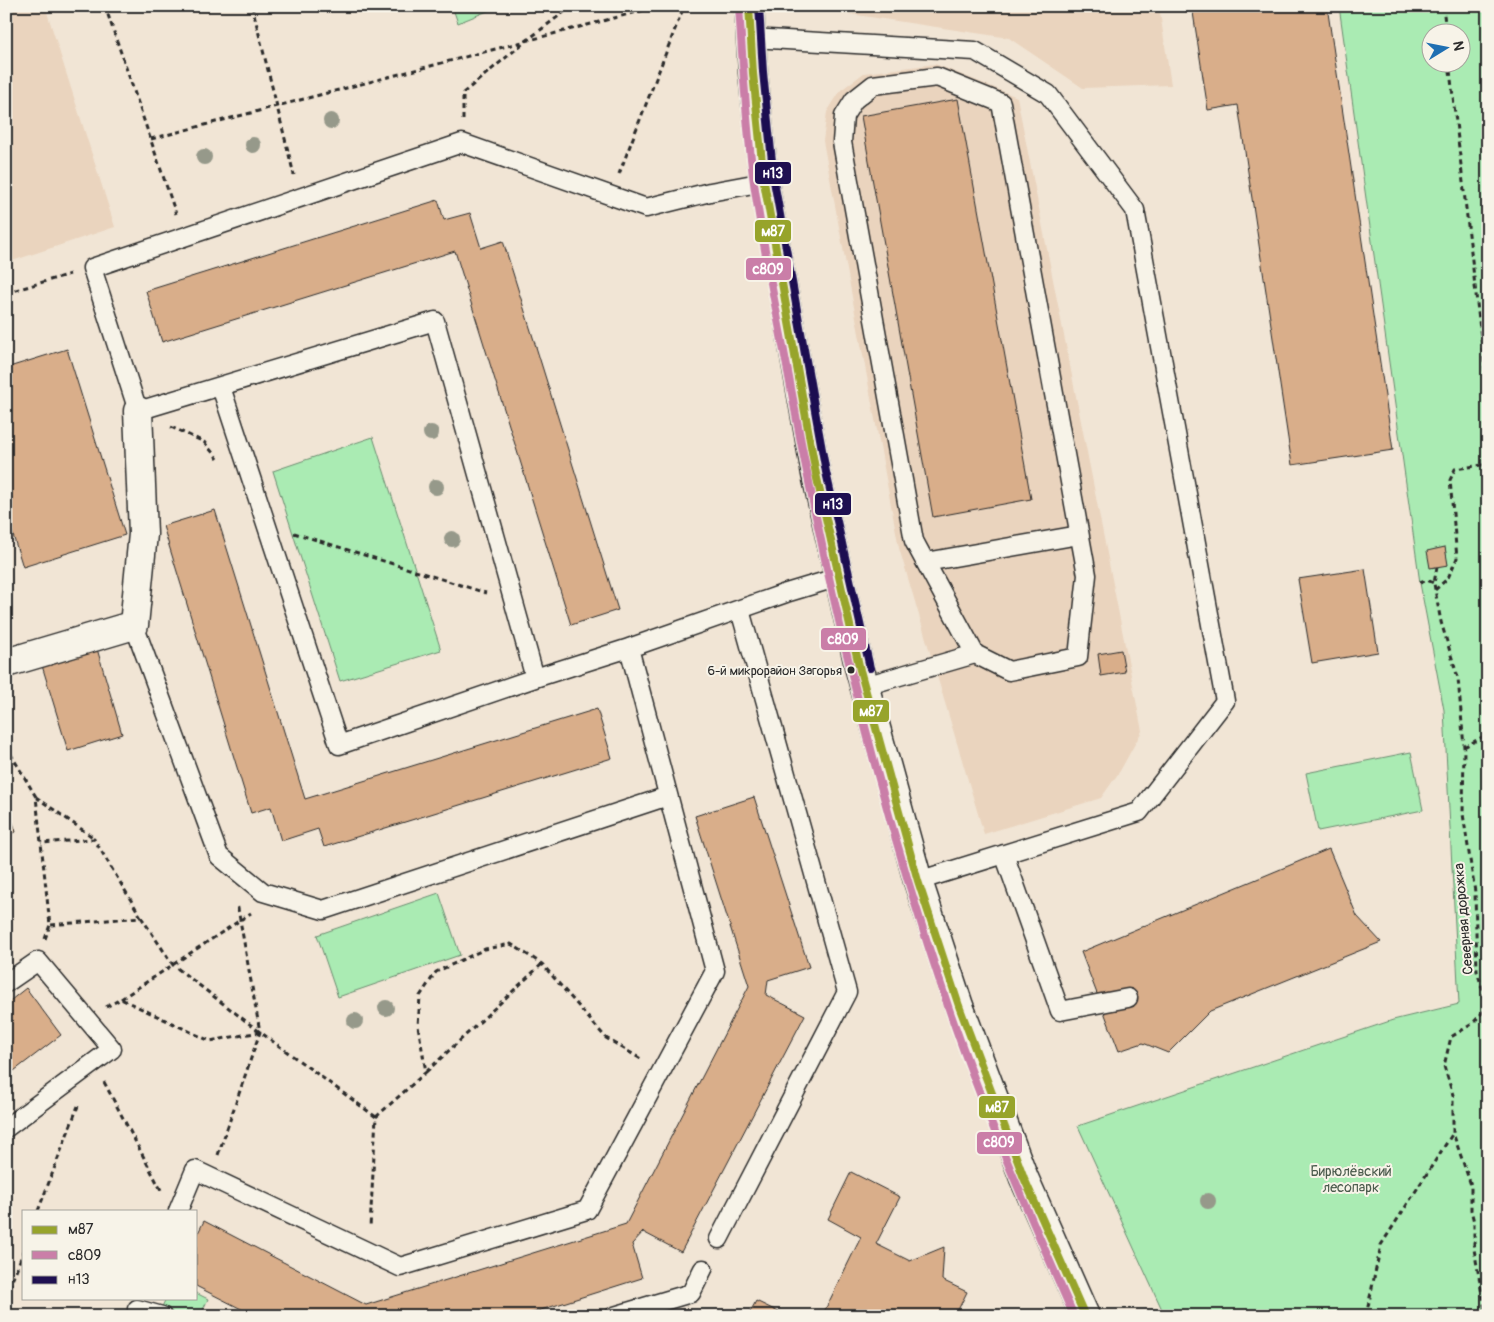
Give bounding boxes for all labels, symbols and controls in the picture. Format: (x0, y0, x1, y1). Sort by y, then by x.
north arrow (1422, 22, 1472, 72)
text: N (1449, 40, 1468, 52)
line badge: н13 (754, 161, 792, 185)
text: н13 (763, 165, 783, 182)
line badge: м87 (754, 219, 792, 243)
text: м87 (761, 223, 785, 240)
line badge: с809 (745, 257, 792, 281)
text: с809 (752, 261, 783, 278)
line badge: н13 (814, 492, 852, 516)
text: н13 (823, 496, 843, 513)
line badge: с809 (820, 627, 867, 651)
text: с809 (827, 631, 858, 648)
place label: 6-й микрорайон Загорья (707, 663, 842, 679)
marker: 6-й микрорайон Загорья (846, 665, 856, 675)
line badge: м87 (852, 699, 890, 723)
text: м87 (859, 703, 883, 720)
street label: Северная дорожка (1450, 863, 1477, 975)
line badge: м87 (978, 1095, 1016, 1119)
text: м87 (985, 1099, 1009, 1116)
line badge: с809 (976, 1131, 1023, 1155)
text: с809 (983, 1134, 1014, 1151)
park label: Бирюлёвский лесопарк (1310, 1163, 1392, 1196)
legend (22, 1210, 198, 1300)
text: м87 (68, 1220, 93, 1239)
text: с809 (68, 1246, 101, 1265)
text: н13 (68, 1270, 90, 1289)

